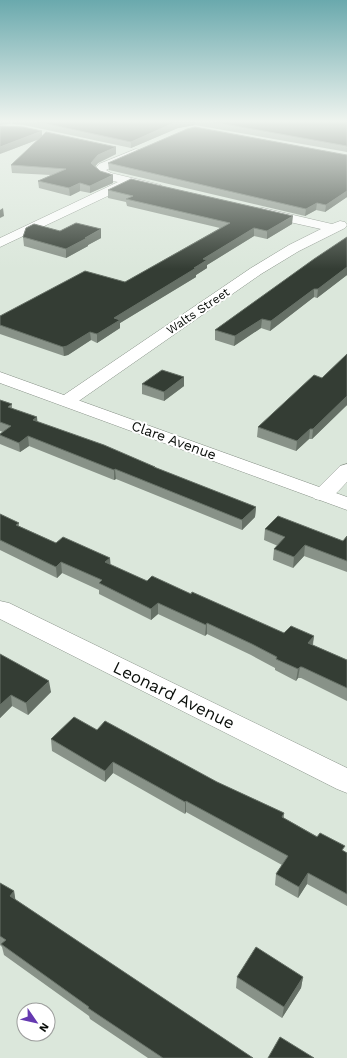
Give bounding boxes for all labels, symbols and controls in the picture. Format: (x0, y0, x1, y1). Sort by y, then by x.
street label: Walts Street (164, 285, 232, 337)
street label: Clare Avenue (129, 417, 219, 463)
street label: Leonard Avenue (110, 657, 238, 733)
north arrow (16, 1002, 56, 1042)
text: N (36, 1020, 52, 1034)

